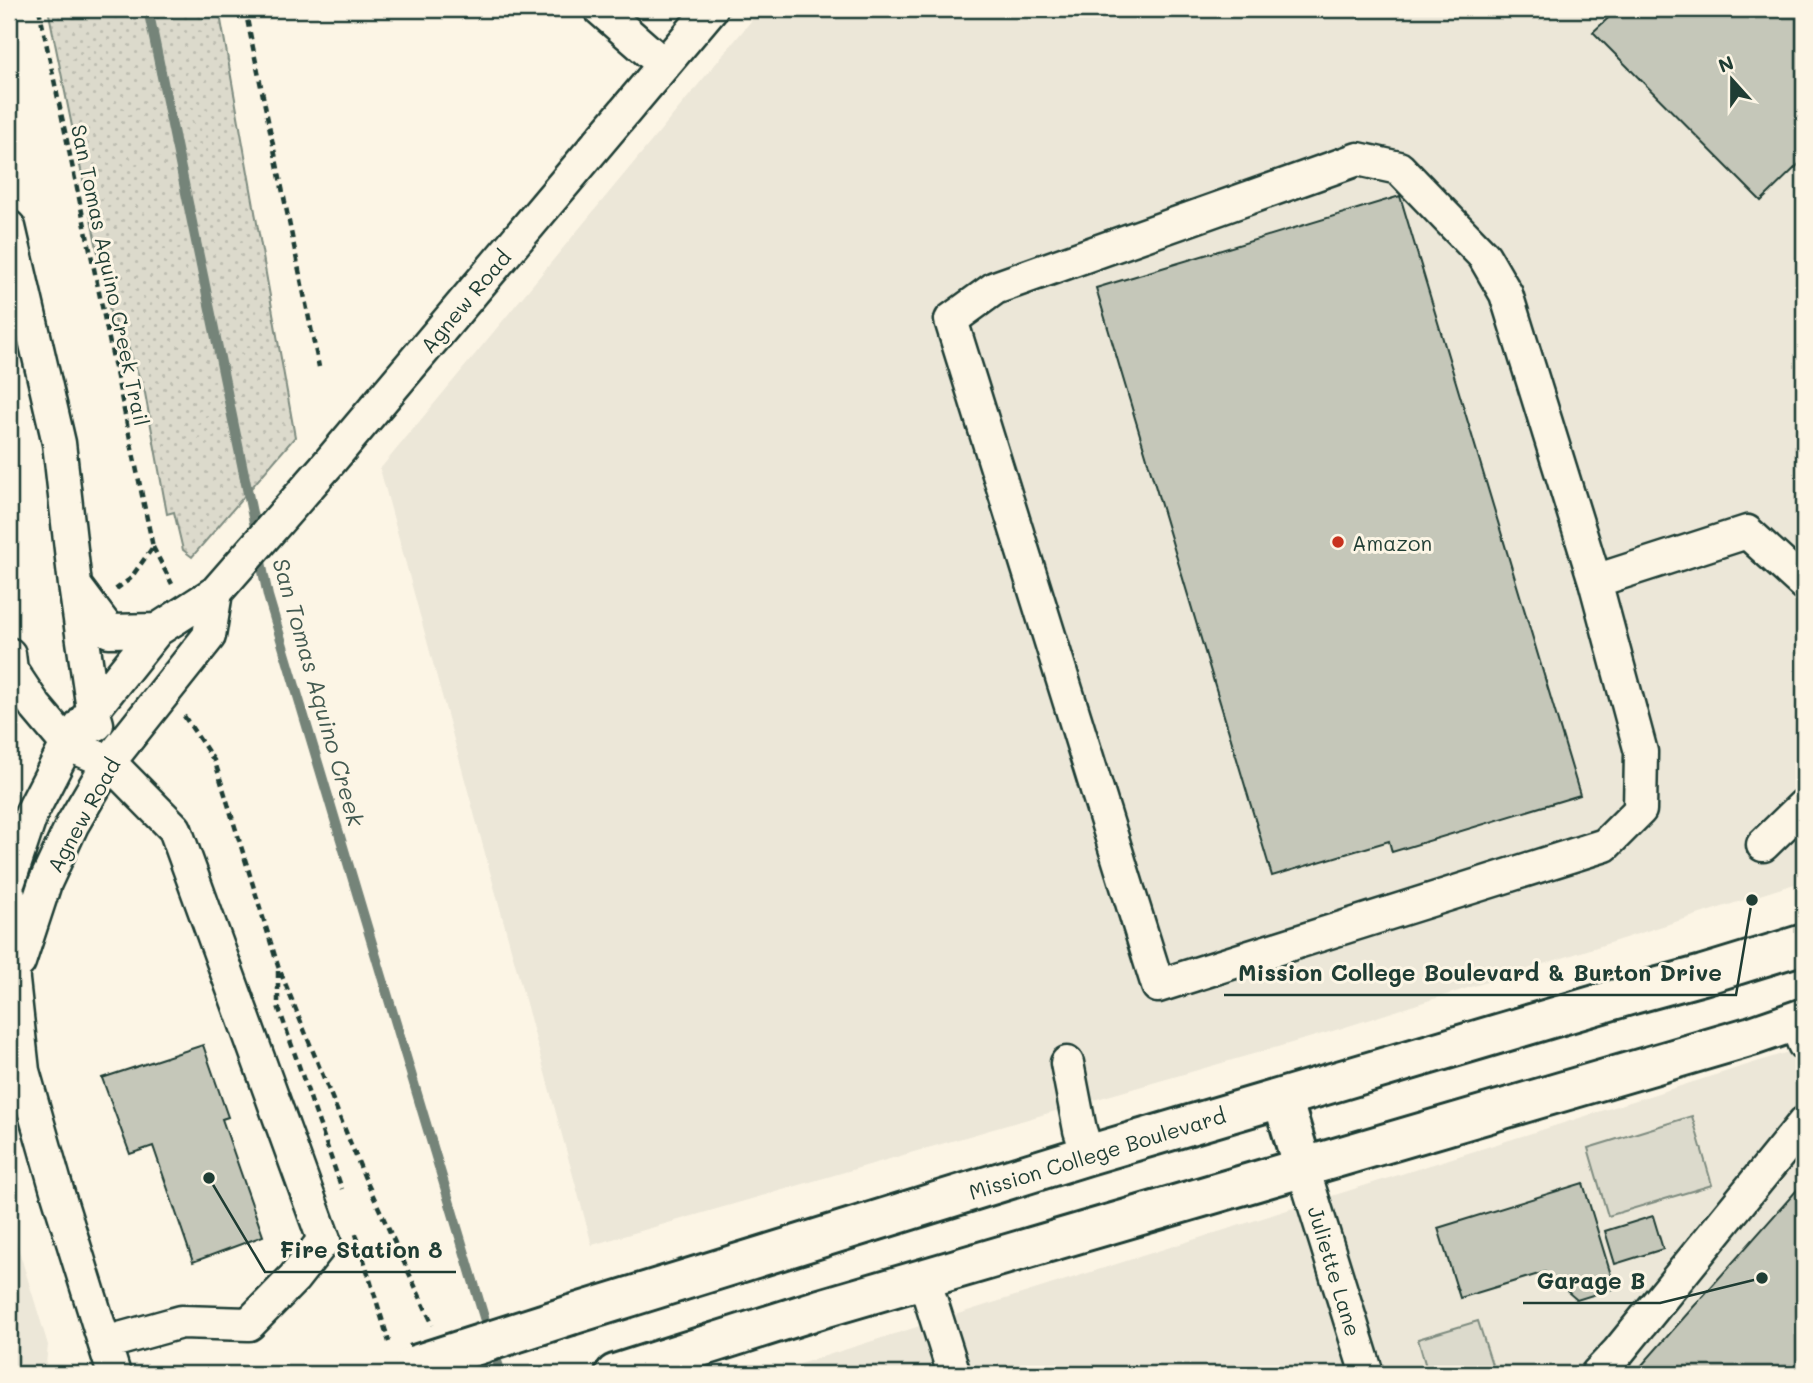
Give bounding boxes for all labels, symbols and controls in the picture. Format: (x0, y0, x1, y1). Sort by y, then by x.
north arrow (1698, 46, 1768, 116)
text: N (1715, 49, 1737, 78)
street label: San Tomas Aquino Creek Trail (66, 122, 156, 428)
street label: Agnew Road (414, 244, 516, 358)
place label: Amazon (1352, 529, 1432, 556)
marker: Amazon (1330, 534, 1346, 550)
water label: San Tomas Aquino Creek (266, 554, 372, 830)
street label: Agnew Road (40, 753, 126, 877)
callout: Mission College Boulevard & Burton Drive (1224, 951, 1736, 995)
text: Mission College Boulevard & Burton Drive (1238, 957, 1722, 987)
street label: Mission College Boulevard (965, 1101, 1229, 1205)
street label: Juliette Lane (1302, 1203, 1368, 1339)
callout: Fire Station 8 (265, 1228, 456, 1272)
text: Fire Station 8 (280, 1234, 442, 1264)
callout: Garage B (1523, 1259, 1660, 1303)
text: Garage B (1536, 1265, 1646, 1295)

